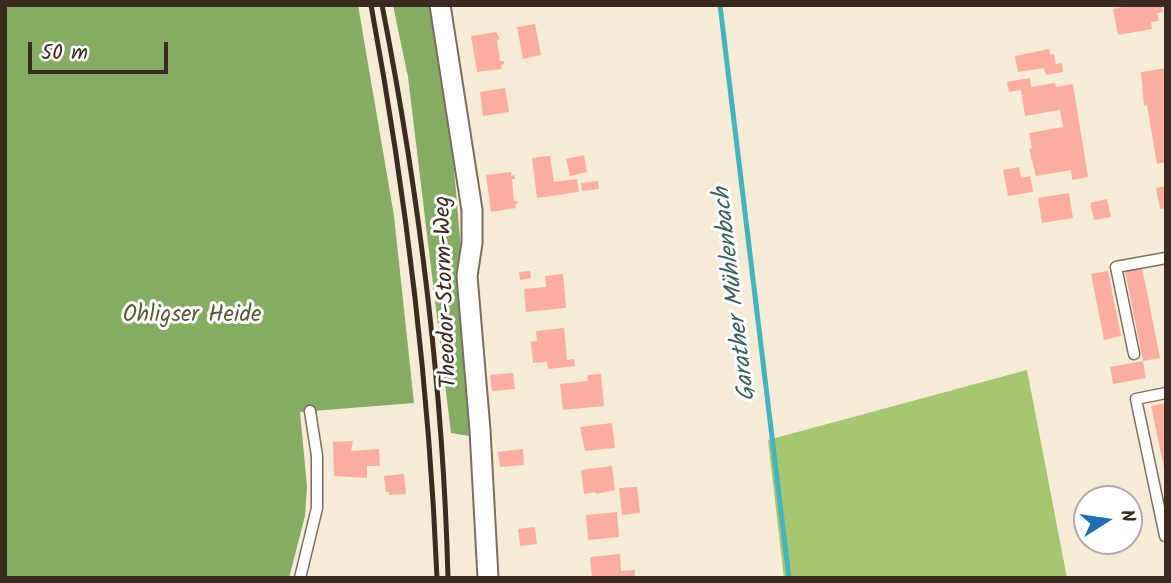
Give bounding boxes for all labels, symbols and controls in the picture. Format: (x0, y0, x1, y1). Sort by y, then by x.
scale bar (32, 28, 172, 72)
text: 50 m (41, 37, 88, 70)
water label: Garather Mühlenbach (710, 185, 764, 403)
street label: Theodor-Storm-Weg (431, 195, 465, 389)
park label: Ohligser Heide (123, 303, 261, 331)
north arrow (1073, 485, 1143, 555)
text: N (1111, 507, 1143, 525)

